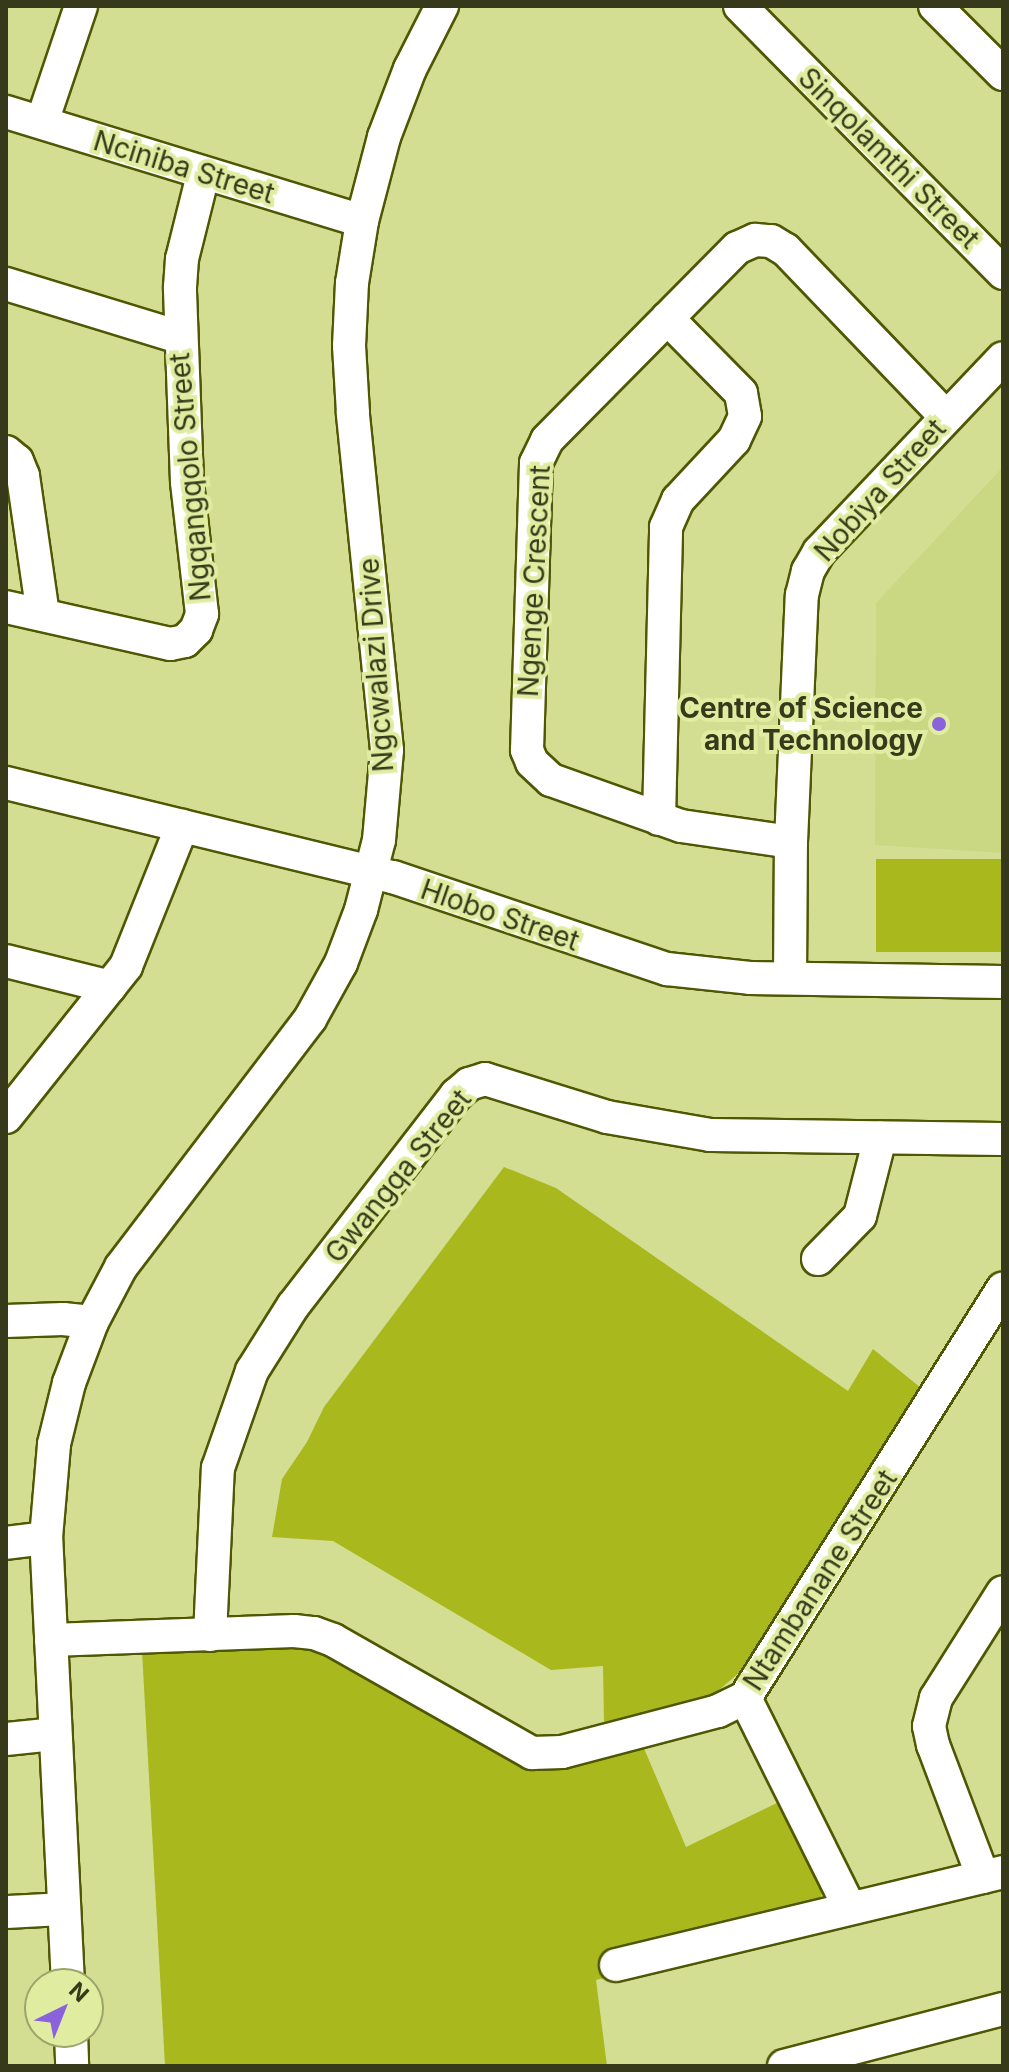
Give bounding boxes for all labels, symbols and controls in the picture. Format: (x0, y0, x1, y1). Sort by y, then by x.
street label: Sinqolamthi Street (792, 61, 986, 255)
street label: Nciniba Street (90, 124, 278, 210)
street label: Ngqangqolo Street (162, 351, 218, 603)
street label: Nobiya Street (807, 412, 953, 568)
street label: Ngenge Crescent (511, 464, 557, 698)
street label: Ngcwalazi Drive (352, 557, 400, 773)
place label: Centre of Science and Technology (679, 691, 923, 757)
marker: Centre of Science and Technology (930, 715, 948, 733)
street label: Hlobo Street (416, 872, 584, 958)
street label: Gwangqa Street (318, 1083, 478, 1269)
street label: Ntambanane Street (736, 1463, 904, 1697)
north arrow (24, 1968, 104, 2048)
text: N (64, 1977, 94, 2007)

